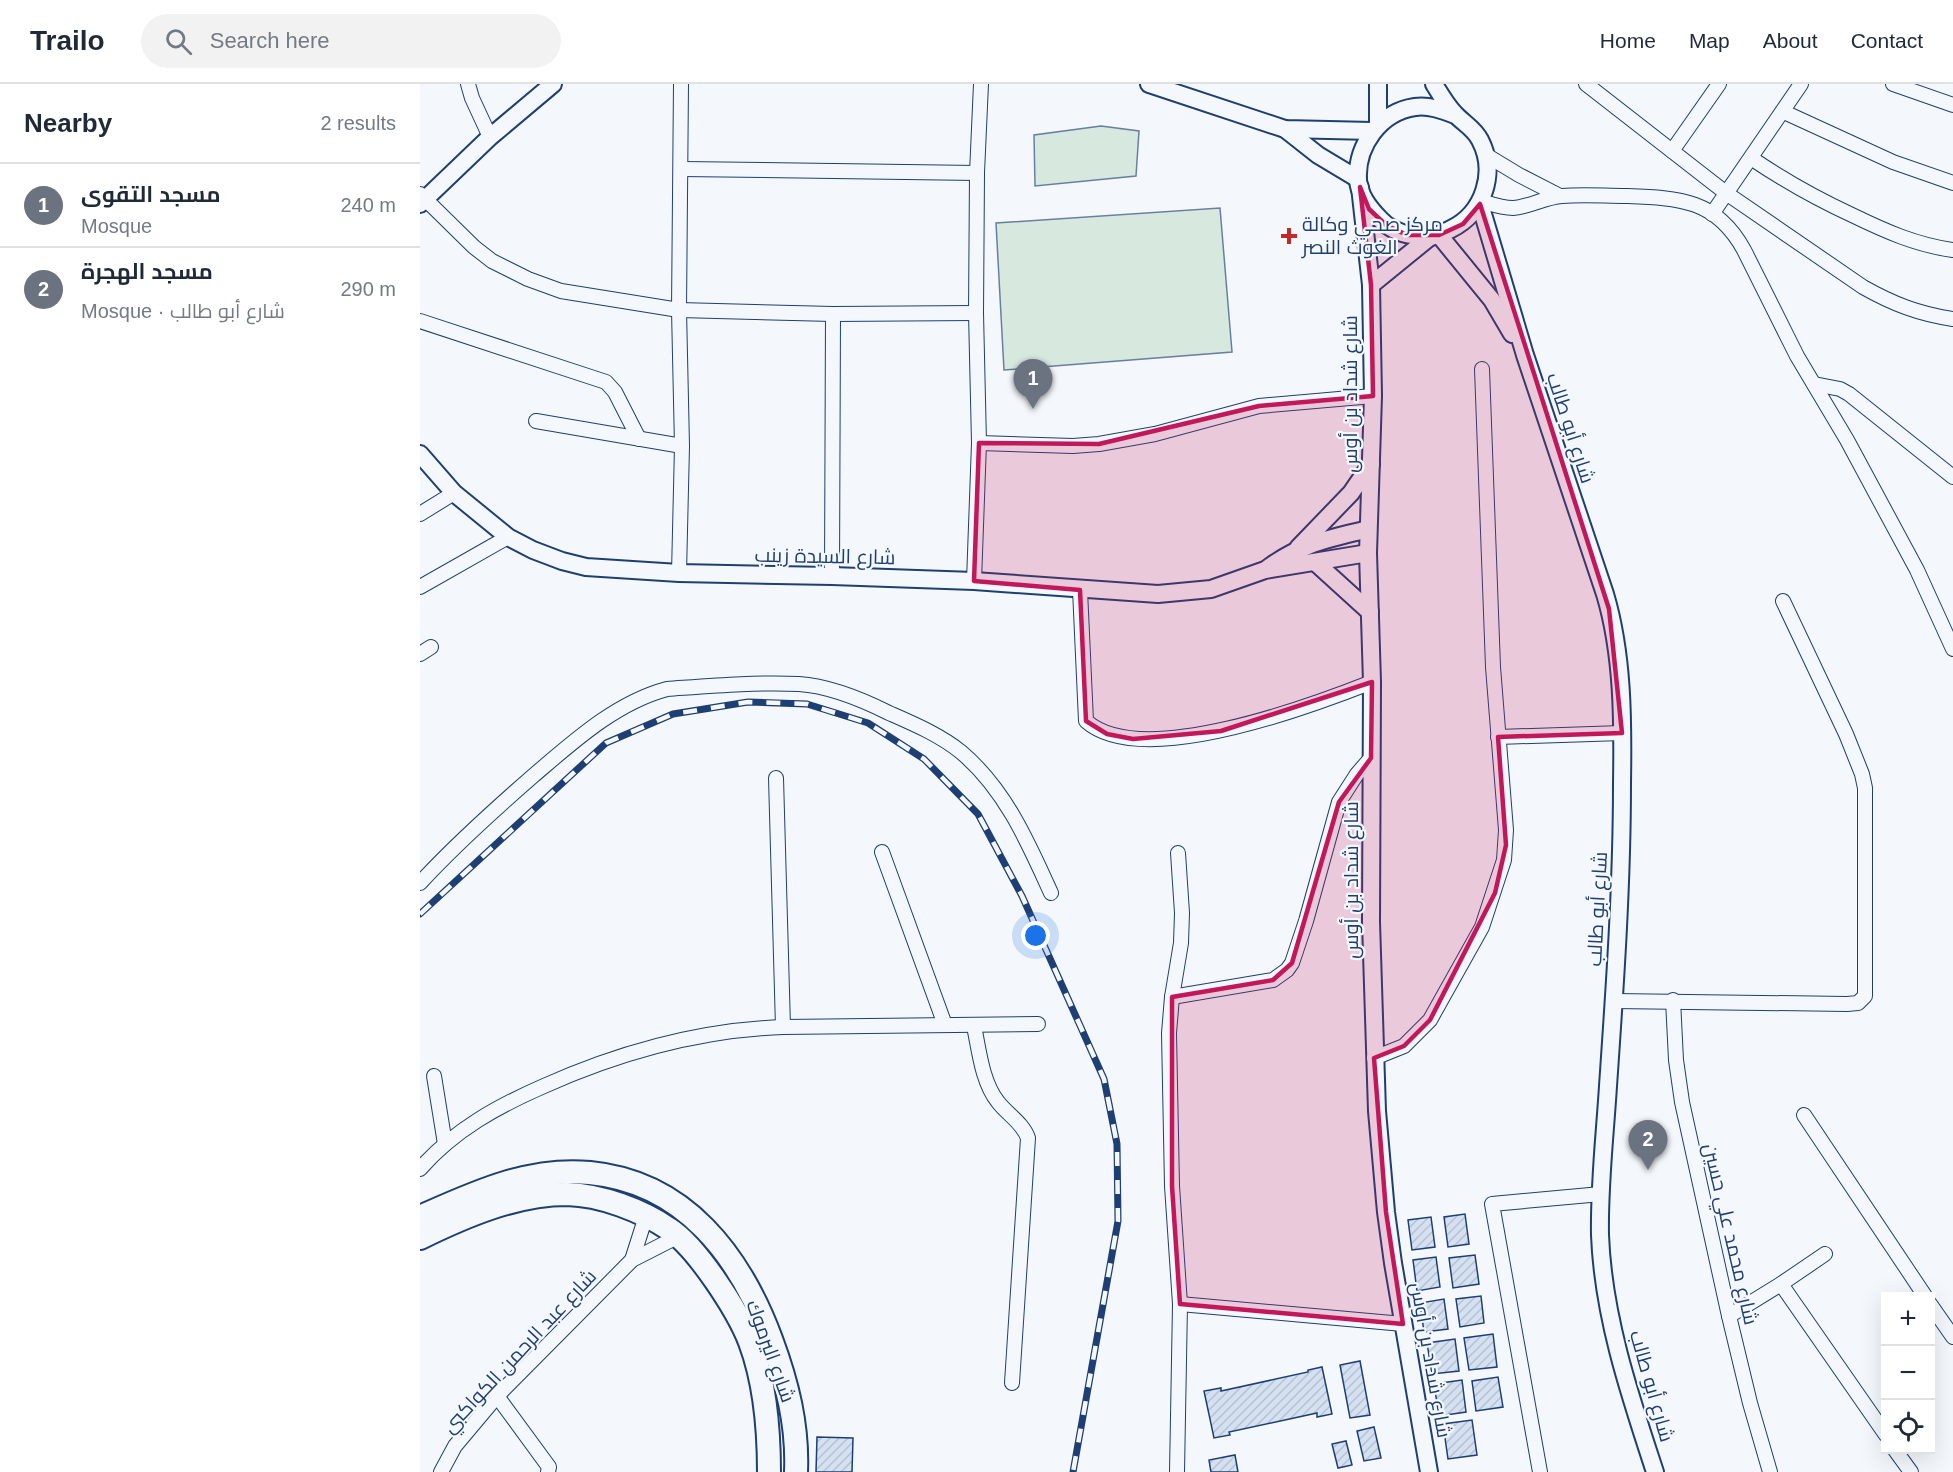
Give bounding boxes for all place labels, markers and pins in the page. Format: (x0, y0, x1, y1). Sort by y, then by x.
place label: مركز صحي وكالة الغوث النصر (1301, 213, 1443, 259)
marker: مركز صحي وكالة الغوث النصر (1280, 227, 1298, 245)
pin: 1 (1014, 360, 1052, 409)
pin: 2 (1628, 1120, 1668, 1170)

